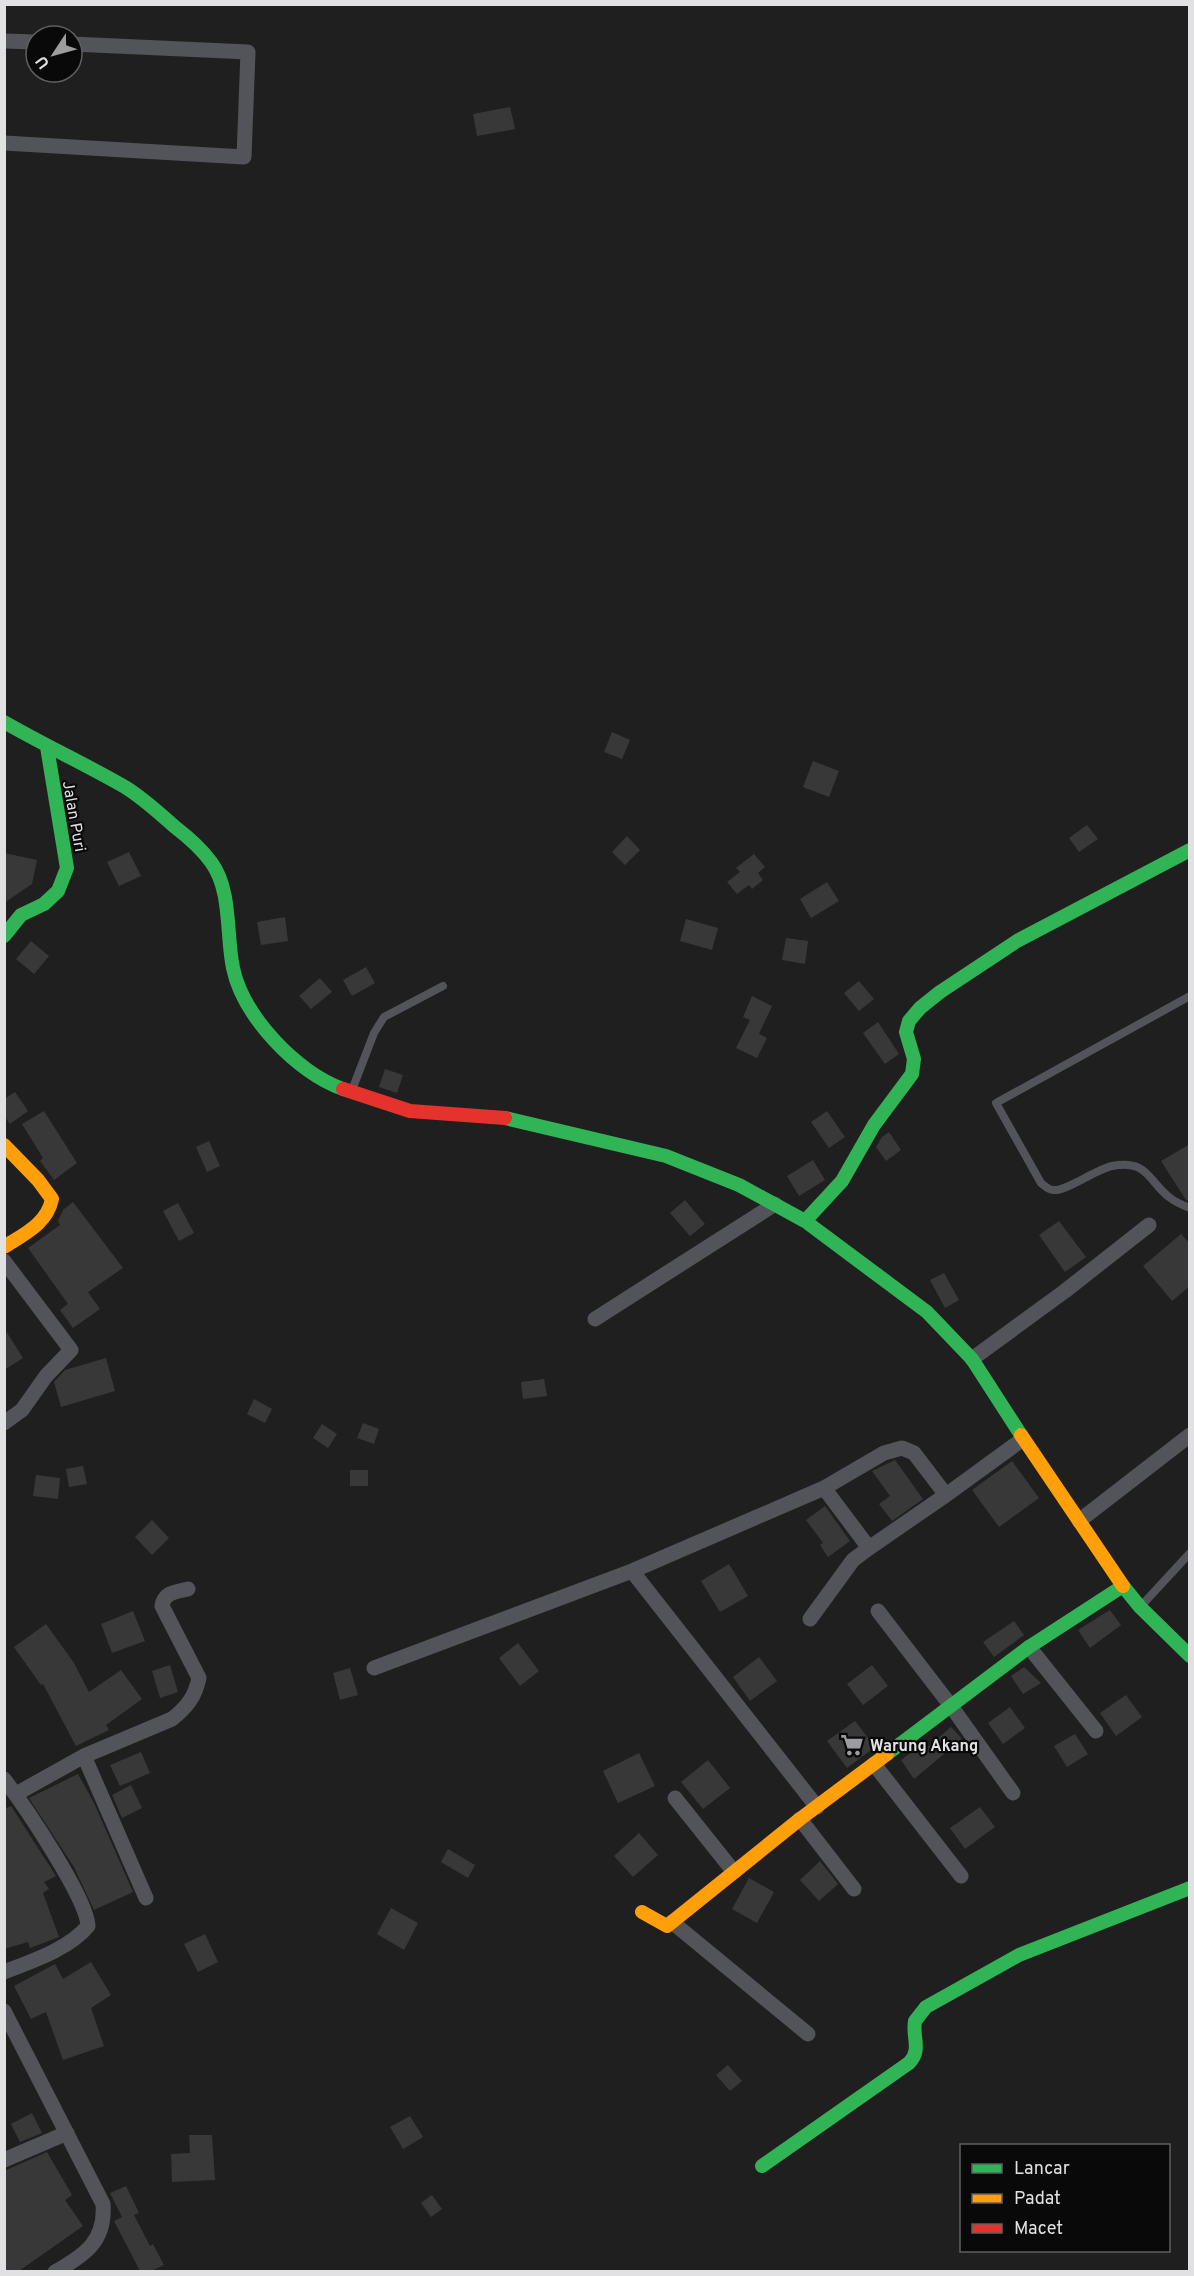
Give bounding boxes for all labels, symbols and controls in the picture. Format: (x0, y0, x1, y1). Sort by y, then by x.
north arrow (24, 24, 84, 84)
text: U (32, 51, 55, 72)
street label: Jalan Puri (57, 779, 89, 853)
supermarket icon: Warung Akang (839, 1732, 865, 1758)
place label: Warung Akang (870, 1737, 978, 1757)
legend (960, 2144, 1170, 2252)
text: Lancar (1014, 2158, 1070, 2181)
text: Padat (1014, 2188, 1061, 2211)
text: Macet (1014, 2218, 1063, 2241)

